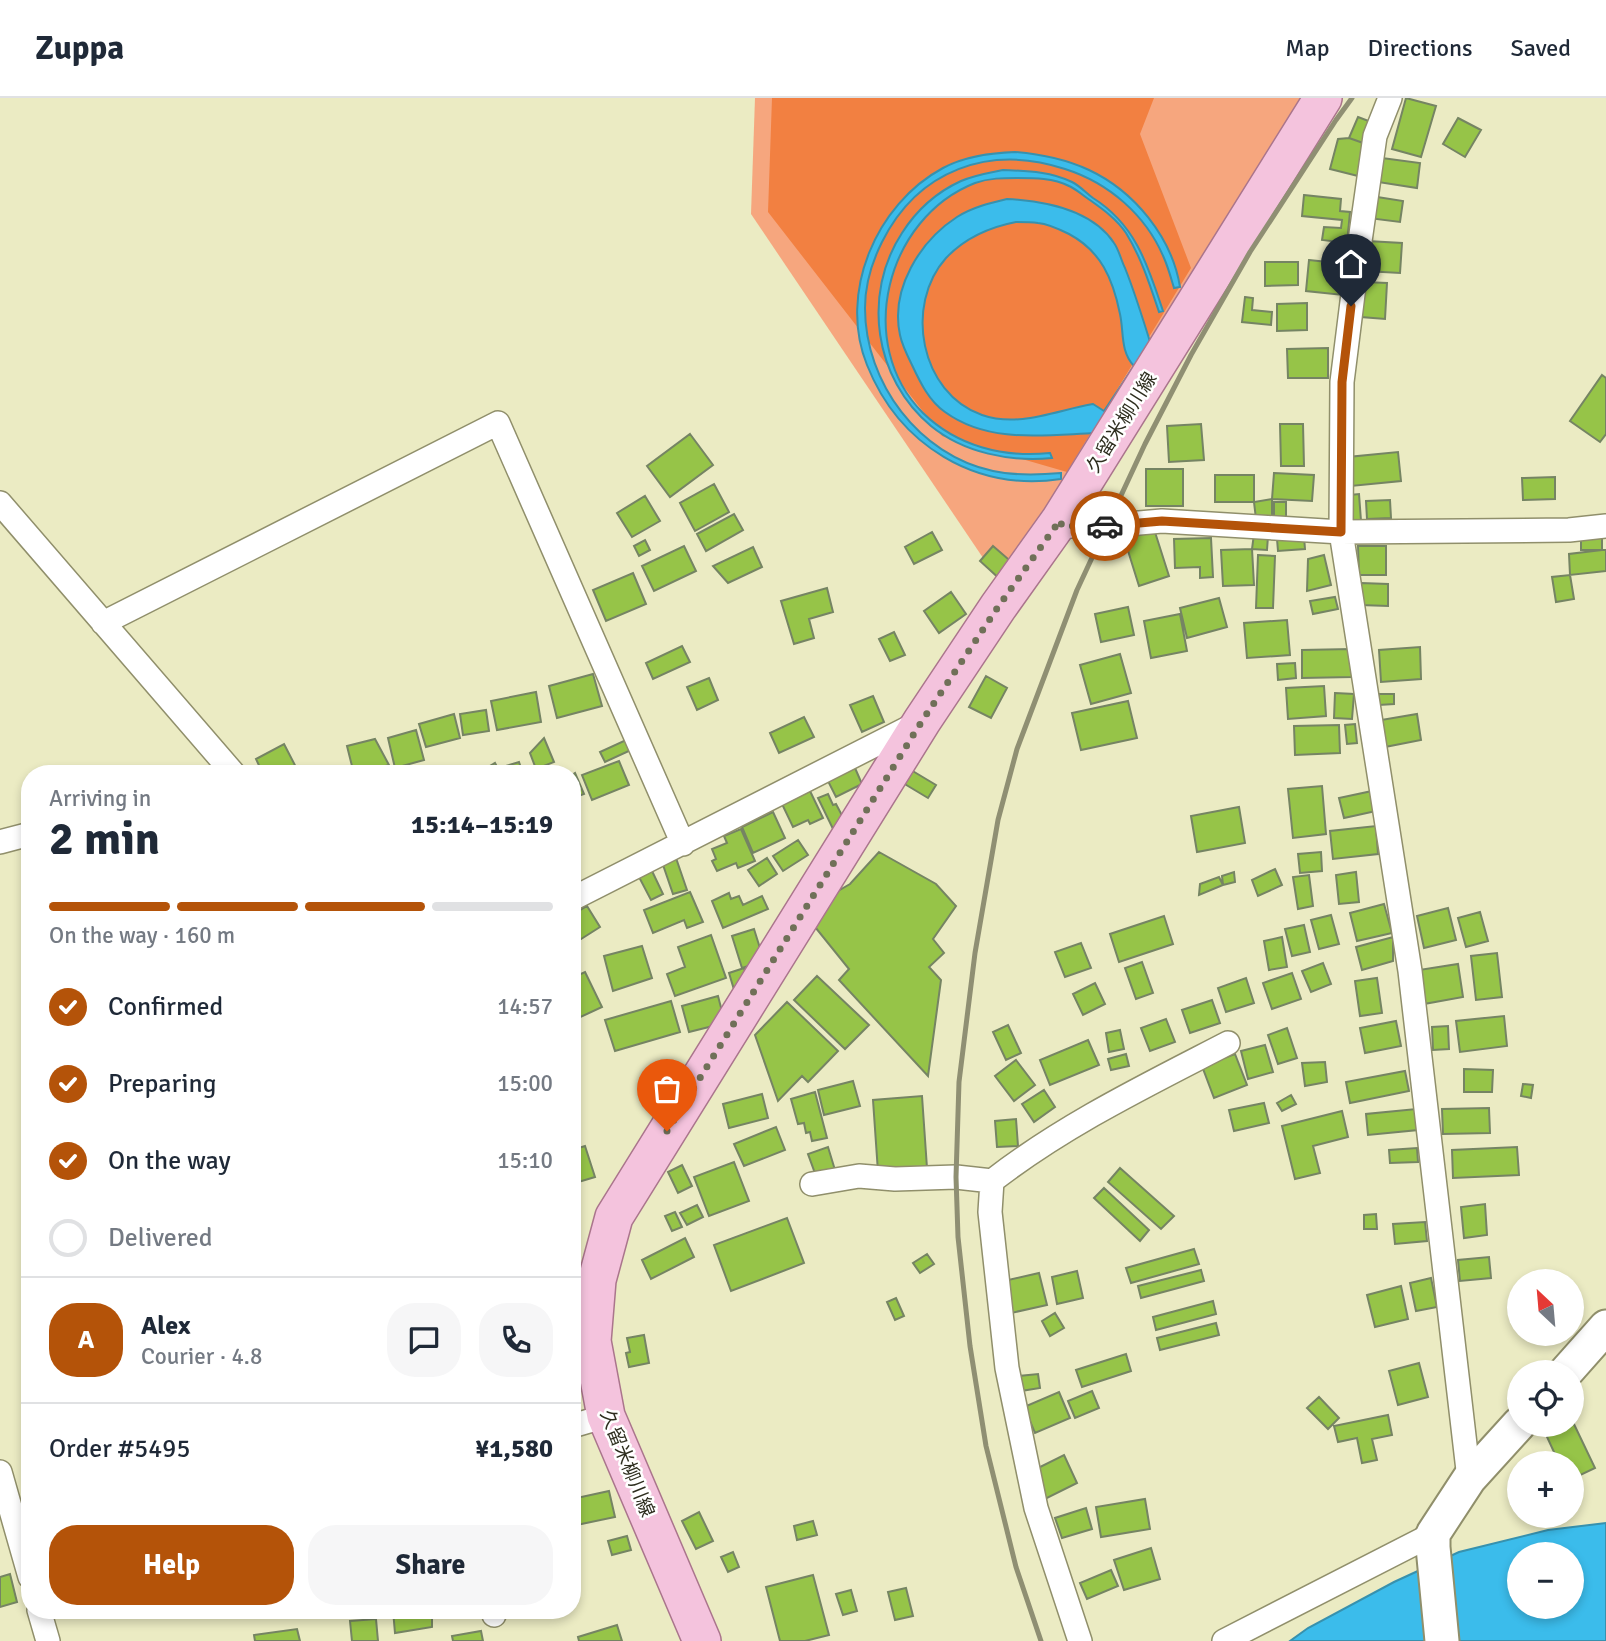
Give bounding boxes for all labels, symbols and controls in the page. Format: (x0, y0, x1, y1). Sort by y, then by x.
text: Zuppa (35, 28, 124, 69)
text: Map (1285, 33, 1330, 63)
text: Directions (1368, 33, 1473, 63)
text: Saved (1511, 33, 1571, 63)
pin (1321, 234, 1381, 306)
icon: home (1332, 245, 1370, 283)
street label: 久留米柳川線 (1081, 368, 1162, 477)
courier (1070, 491, 1140, 561)
icon: car (1086, 507, 1124, 545)
text: Arriving in (49, 784, 151, 813)
text: 15:14–15:19 (411, 809, 553, 841)
text: 2 min (49, 811, 160, 867)
text: On the way · 160 m (49, 921, 235, 950)
icon: check (49, 988, 87, 1026)
text: Confirmed (108, 991, 223, 1023)
text: 14:57 (497, 992, 553, 1021)
pin (637, 1059, 697, 1131)
icon: check (49, 1065, 87, 1103)
text: Preparing (108, 1068, 216, 1100)
text: 15:00 (497, 1069, 553, 1098)
icon: bag (648, 1070, 686, 1108)
icon: check (49, 1142, 87, 1180)
text: On the way (108, 1145, 231, 1177)
text: 15:10 (497, 1146, 553, 1175)
text: Delivered (108, 1222, 213, 1254)
north arrow (1507, 1269, 1584, 1346)
map controls (1507, 1269, 1584, 1619)
button: chat (387, 1303, 461, 1377)
button: phone (479, 1303, 553, 1377)
text: Alex (141, 1310, 191, 1342)
text: A (78, 1324, 94, 1356)
text: Courier · 4.8 (141, 1342, 262, 1371)
button: locate (1507, 1360, 1584, 1437)
street label: 久留米柳川線 (595, 1406, 660, 1521)
text: Order #5495 (49, 1433, 190, 1465)
text: ¥1,580 (475, 1433, 553, 1465)
button: + (1507, 1451, 1584, 1528)
button: Help (49, 1525, 294, 1605)
button: Share (308, 1525, 553, 1605)
button: − (1507, 1542, 1584, 1619)

